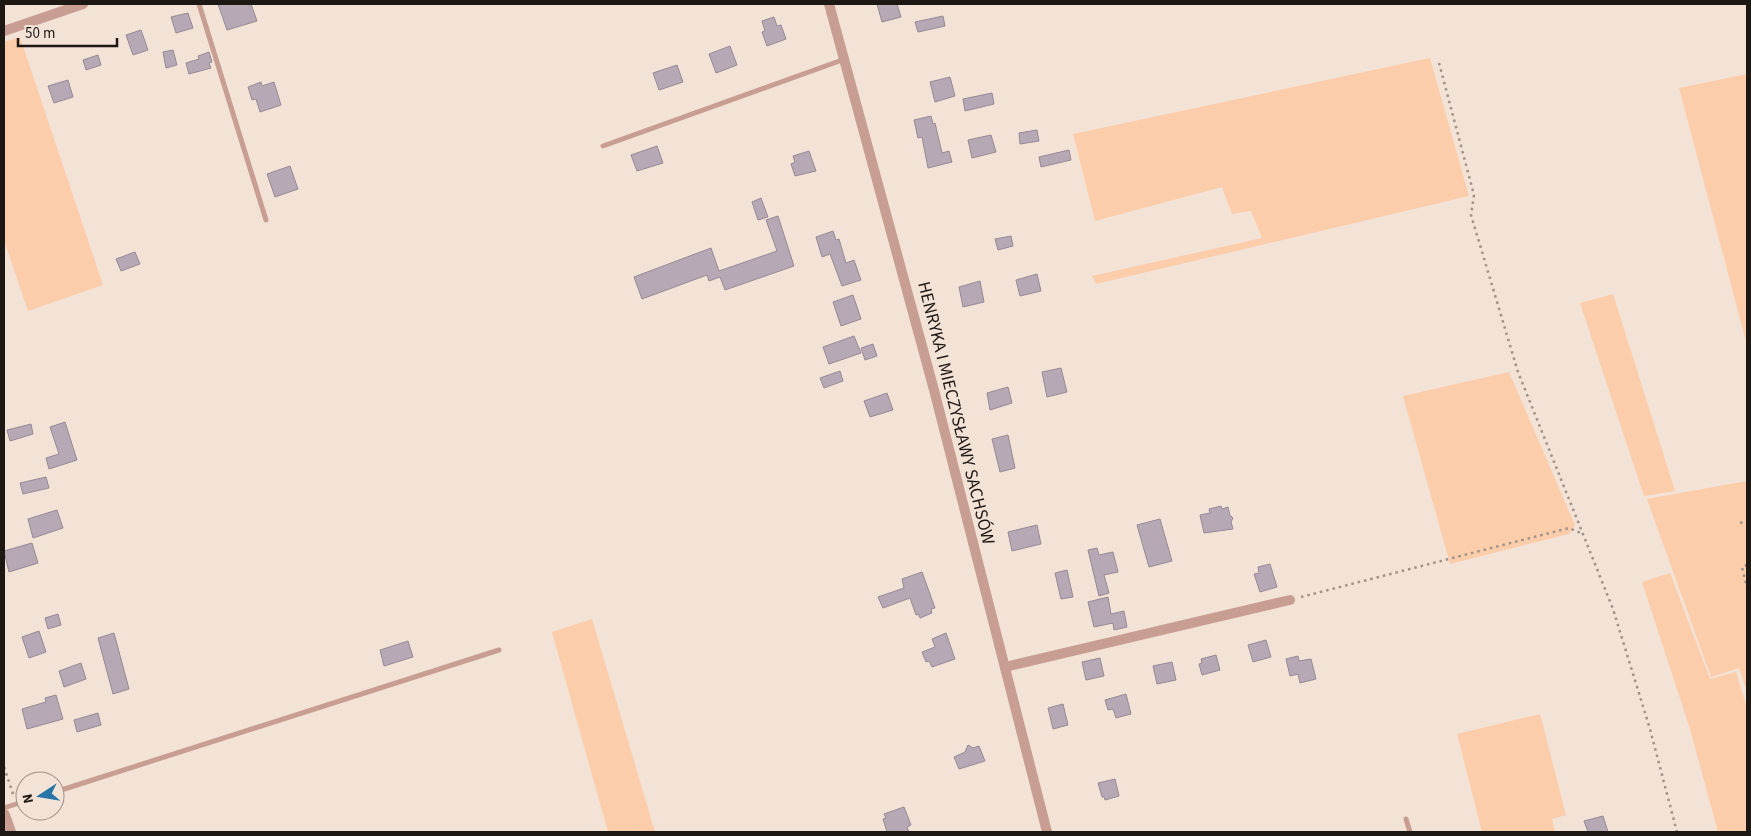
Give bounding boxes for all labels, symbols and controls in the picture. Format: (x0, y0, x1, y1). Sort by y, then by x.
scale bar (18, 15, 116, 47)
text: 50 m (25, 23, 55, 44)
street label: HENRYKA I MIECZYSŁAWY SACHSÓW (911, 279, 1001, 547)
north arrow (15, 771, 65, 821)
text: N (18, 792, 39, 805)

